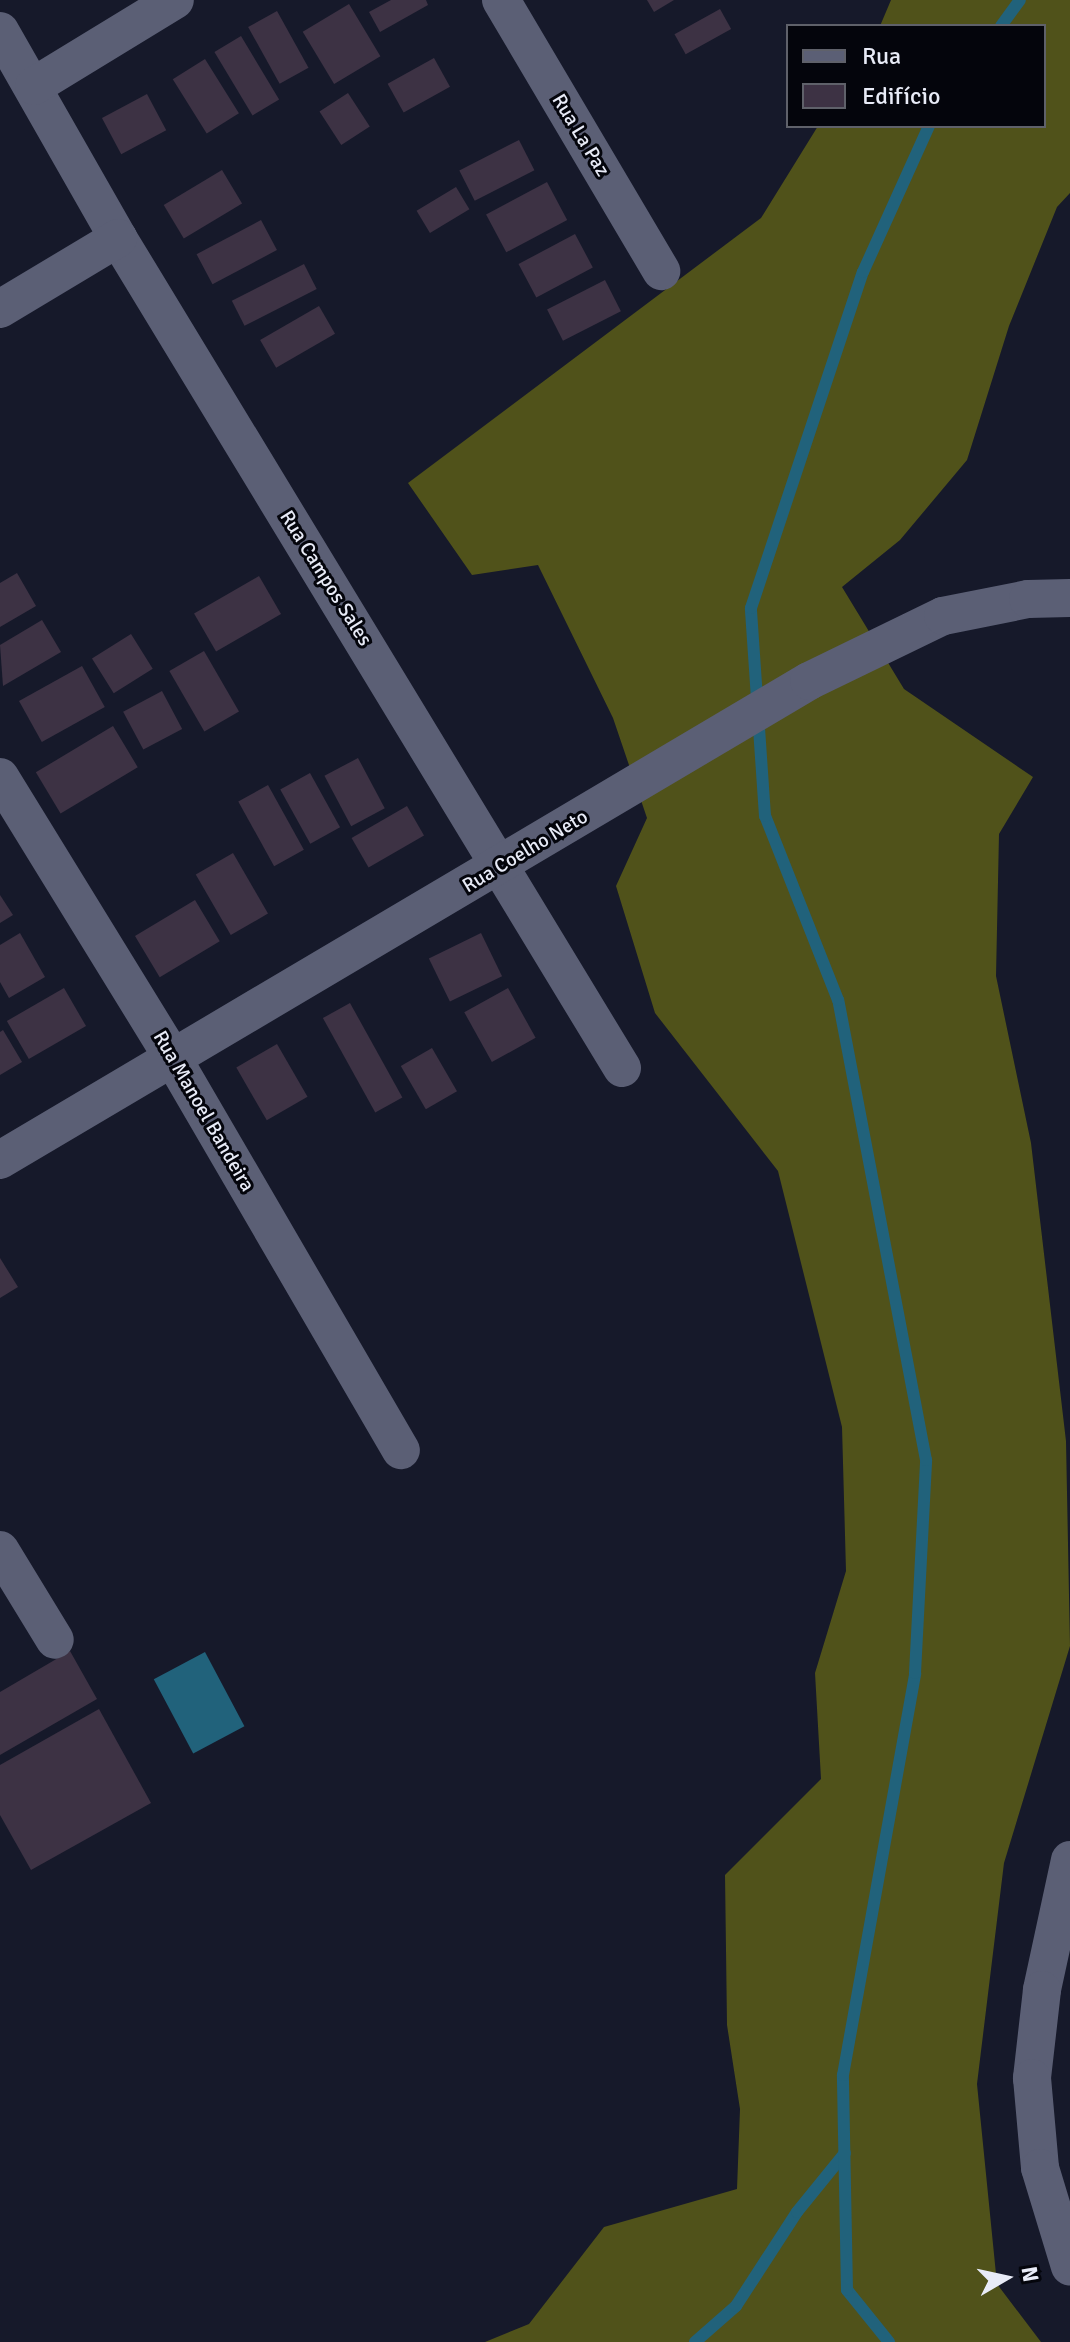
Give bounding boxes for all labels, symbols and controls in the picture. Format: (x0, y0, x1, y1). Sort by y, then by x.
legend (786, 24, 1046, 128)
text: Rua (862, 41, 901, 71)
text: Edifício (862, 81, 940, 111)
street label: Rua La Paz (547, 89, 615, 181)
street label: Rua Campos Sales (275, 506, 377, 650)
street label: Rua Coelho Neto (458, 804, 592, 898)
street label: Rua Manoel Bandeira (148, 1026, 260, 1196)
north arrow (966, 2238, 1046, 2318)
text: N (1016, 2264, 1045, 2284)

